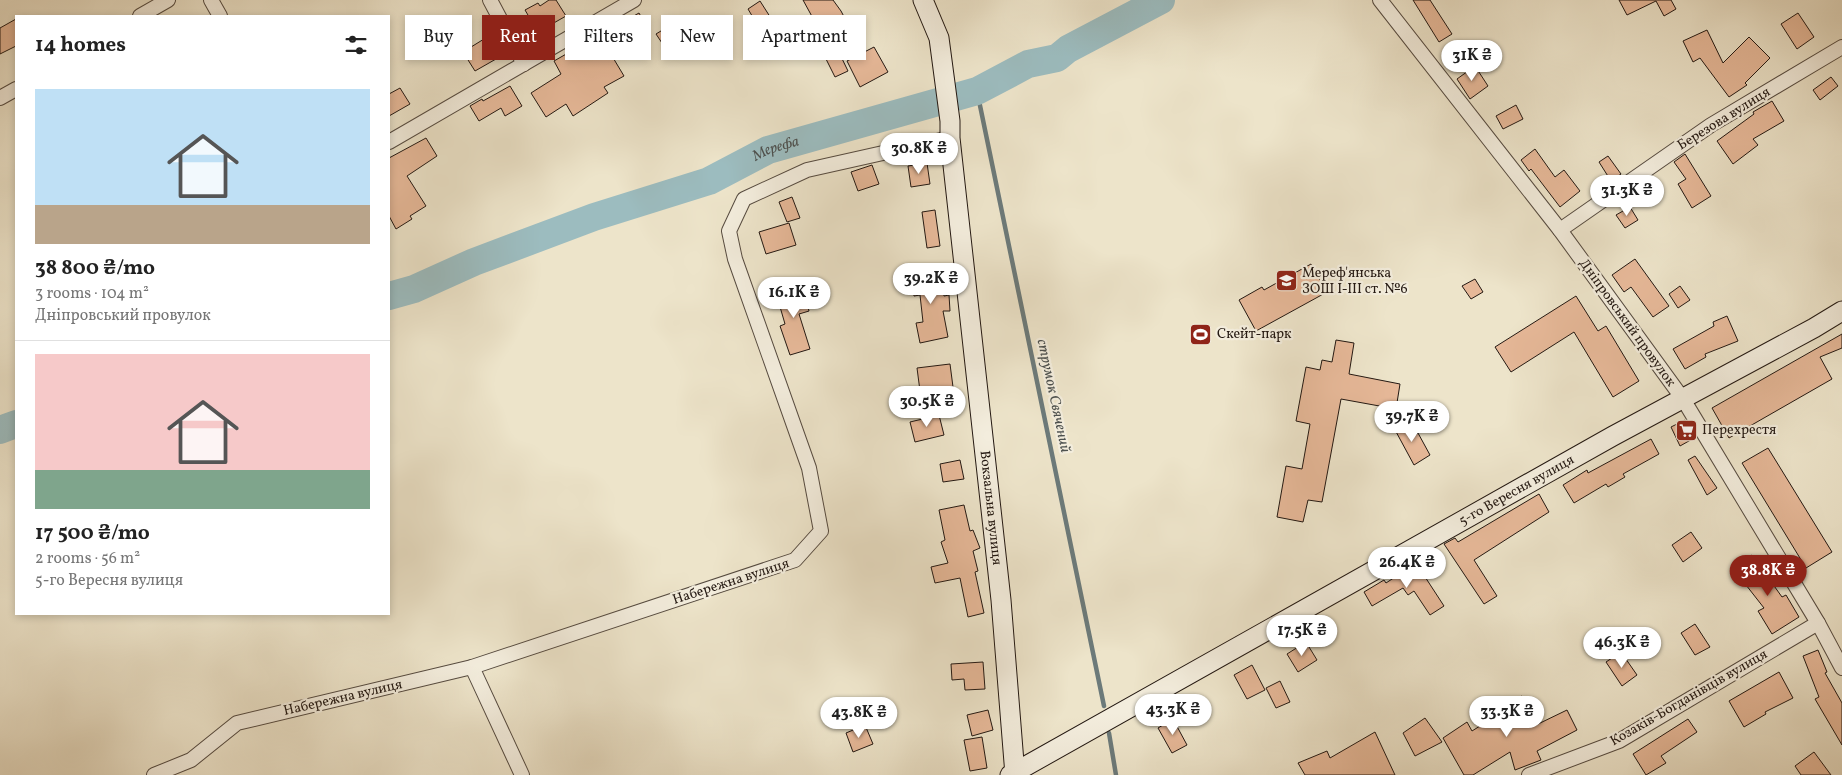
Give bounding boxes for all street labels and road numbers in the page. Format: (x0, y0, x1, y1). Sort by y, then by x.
street label: Березова вулиця (1674, 83, 1774, 155)
street label: Дніпровський провулок (1574, 255, 1680, 391)
street label: Вокзальна вулиця (975, 449, 1007, 566)
street label: 5-го Вересня вулиця (1455, 450, 1578, 530)
street label: Набережна вулиця (670, 554, 792, 610)
street label: Козаків-Богданівців вулиця (1607, 645, 1771, 751)
street label: Набережна вулиця (282, 675, 404, 721)

